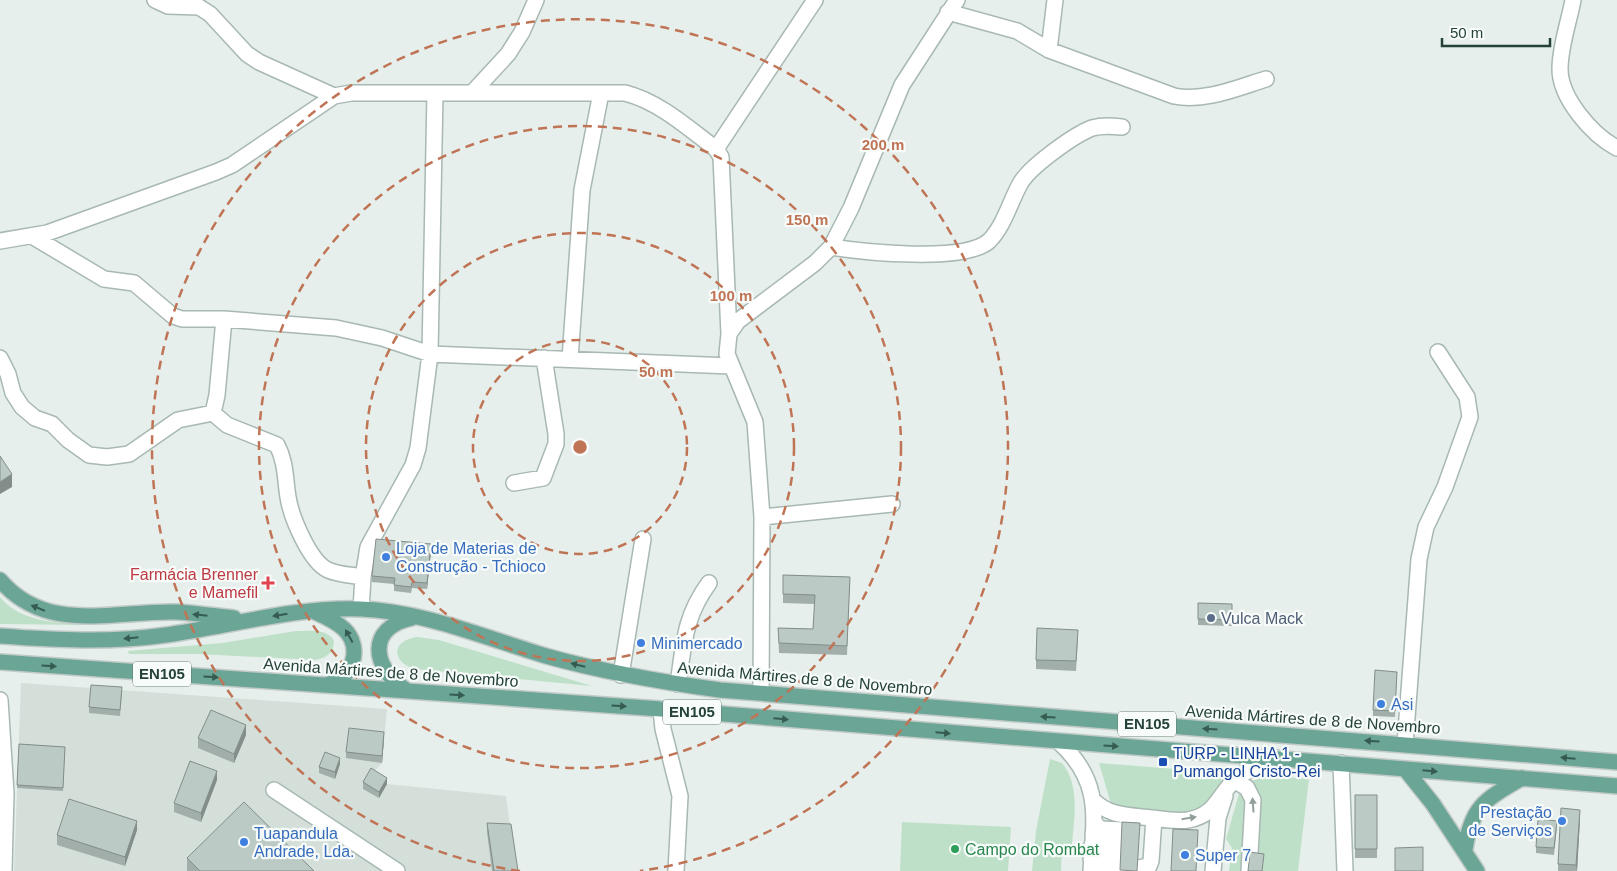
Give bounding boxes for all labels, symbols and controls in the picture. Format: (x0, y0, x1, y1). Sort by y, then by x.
scale bar (1442, 15, 1550, 47)
text: 50 m (1450, 24, 1483, 41)
text: 200 m (862, 136, 904, 153)
text: 150 m (786, 211, 828, 228)
text: 100 m (710, 287, 752, 304)
text: 50 m (639, 363, 673, 380)
centre of rings (571, 438, 589, 456)
place label: Loja de Materias de Construção - Tchioco (396, 540, 546, 575)
marker: Loja de Materias de Construção - Tchioco (380, 551, 392, 563)
place label: Farmácia Brenner e Mamefil (130, 566, 259, 601)
marker: Farmácia Brenner e Mamefil (262, 577, 274, 589)
one-way arrow (31, 604, 46, 612)
place label: Vulca Mack (1221, 610, 1304, 627)
one-way arrow (191, 611, 207, 619)
one-way arrow (272, 611, 288, 619)
marker: Vulca Mack (1205, 612, 1217, 624)
one-way arrow (344, 630, 353, 643)
one-way arrow (123, 635, 139, 643)
place label: Minimercado (651, 635, 743, 652)
marker: Minimercado (635, 637, 647, 649)
street label: Avenida Mártires de 8 de Novembro (263, 655, 519, 690)
street label: Avenida Mártires de 8 de Novembro (677, 659, 933, 698)
one-way arrow (571, 660, 586, 668)
one-way arrow (41, 662, 57, 670)
road number: EN105 (133, 662, 191, 686)
one-way arrow (203, 674, 219, 682)
one-way arrow (449, 691, 465, 699)
place label: Asi (1391, 696, 1413, 713)
marker: Asi (1375, 698, 1387, 710)
road number: EN105 (663, 700, 721, 724)
street label: Avenida Mártires de 8 de Novembro (1185, 702, 1441, 737)
one-way arrow (611, 703, 627, 711)
one-way arrow (1039, 712, 1055, 720)
road number: EN105 (1118, 712, 1176, 736)
one-way arrow (773, 715, 789, 723)
one-way arrow (1201, 724, 1217, 732)
one-way arrow (935, 729, 951, 737)
one-way arrow (1363, 737, 1379, 745)
one-way arrow (1103, 742, 1119, 750)
place label: TURP - LINHA 1 - Pumangol Cristo-Rei (1173, 745, 1321, 780)
one-way arrow (1560, 753, 1576, 761)
marker: TURP - LINHA 1 - Pumangol Cristo-Rei (1157, 756, 1169, 768)
one-way arrow (1422, 767, 1438, 775)
one-way arrow (1248, 797, 1256, 813)
place label: Prestação de Serviços (1468, 804, 1552, 839)
one-way arrow (1181, 814, 1197, 822)
marker: Prestação de Serviços (1556, 815, 1568, 827)
place label: Tuapandula Andrade, Lda. (254, 825, 355, 860)
marker: Tuapandula Andrade, Lda. (238, 836, 250, 848)
place label: Campo do Rombat (965, 841, 1100, 858)
marker: Campo do Rombat (949, 843, 961, 855)
place label: Super 7 (1195, 847, 1251, 864)
marker: Super 7 (1179, 849, 1191, 861)

